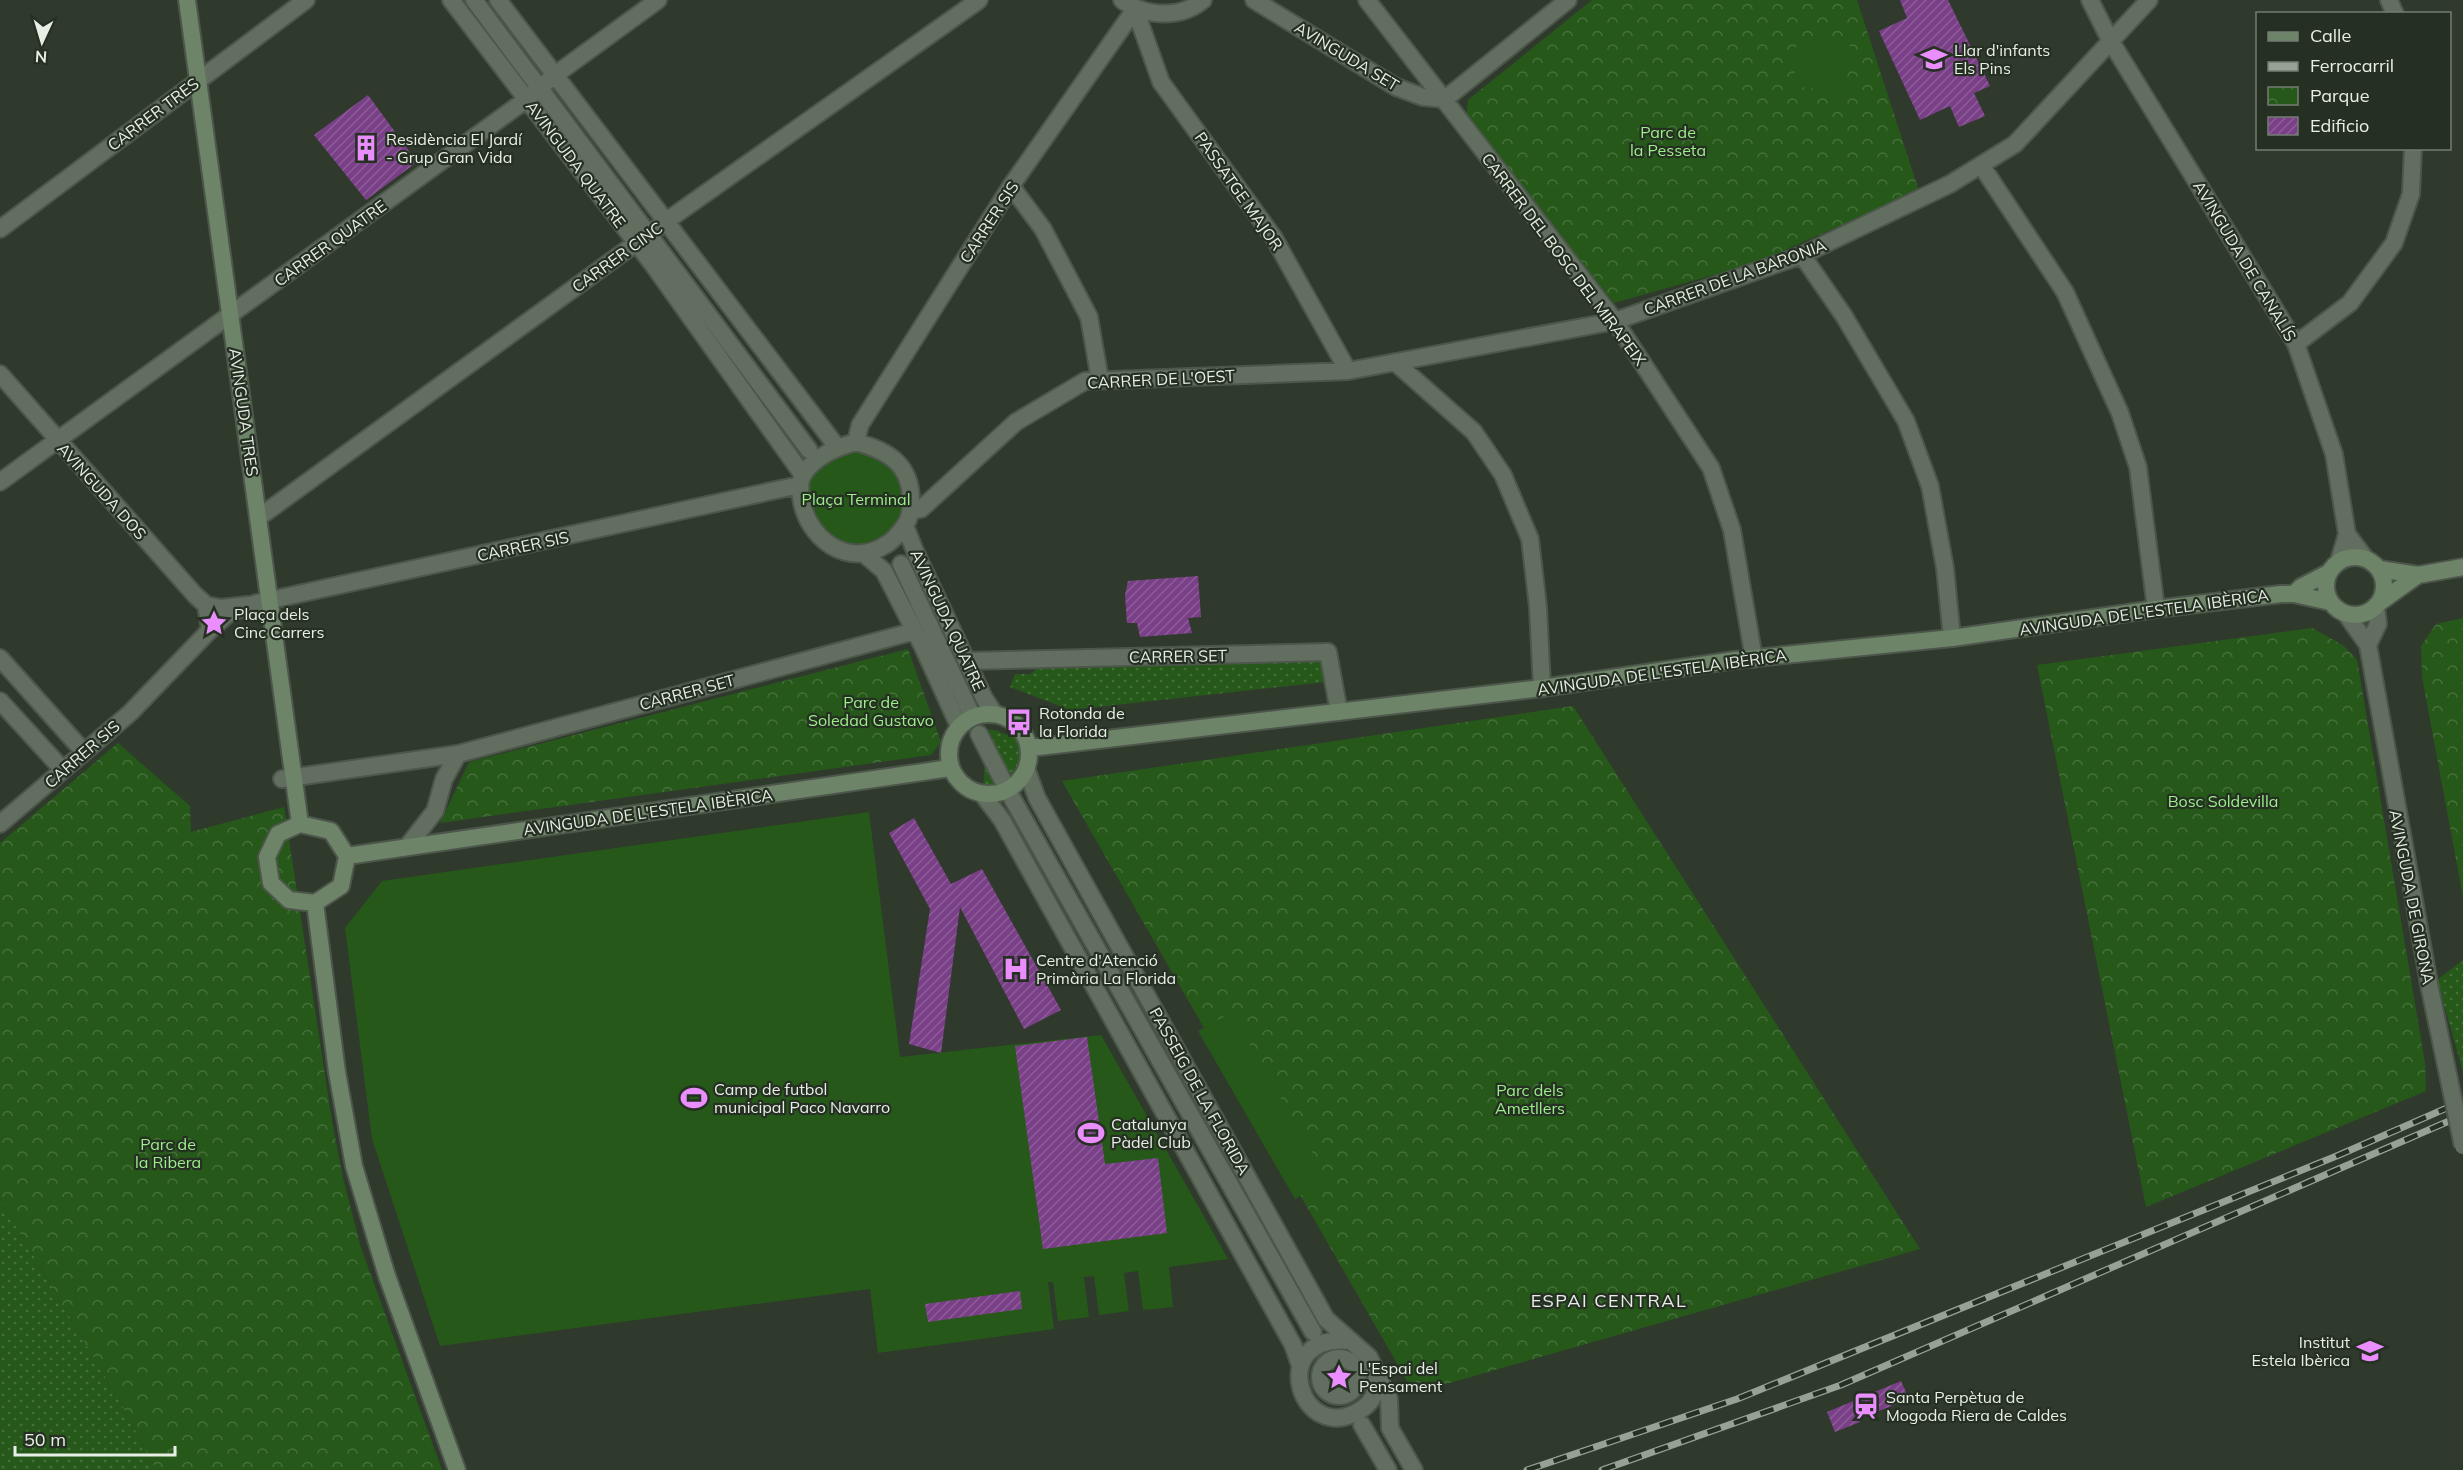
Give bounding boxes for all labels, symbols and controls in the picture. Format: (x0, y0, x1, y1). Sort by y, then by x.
north arrow (12, 12, 72, 72)
legend (2256, 12, 2451, 150)
street label: AVINGUDA SET (1291, 17, 1403, 95)
text: Calle (2310, 24, 2351, 47)
place label: Llar d'infants Els Pins (1954, 40, 2050, 78)
school or university icon: Llar d'infants Els Pins (1919, 44, 1949, 74)
text: N (34, 47, 48, 67)
text: Ferrocarril (2310, 54, 2394, 77)
street label: CARRER TRES (103, 73, 203, 155)
text: Parque (2310, 84, 2369, 107)
street label: AVINGUDA QUATRE (522, 97, 630, 231)
text: Edificio (2310, 114, 2369, 137)
park label: Parc de la Pesseta (1630, 122, 1706, 160)
street label: PASSATGE MAJOR (1191, 128, 1287, 254)
place label: Residència El Jardí - Grup Gran Vida (386, 129, 523, 167)
building icon: Residència El Jardí - Grup Gran Vida (351, 133, 381, 163)
street label: CARRER DEL BOSC DEL MIRAPEIX (1477, 149, 1651, 370)
street label: CARRER SIS (955, 177, 1023, 267)
street label: AVINGUDA DE CANALÍS (2189, 177, 2301, 345)
street label: CARRER QUATRE (270, 196, 390, 290)
street label: CARRER CINC (568, 217, 666, 297)
street label: CARRER DE LA BARONIA (1641, 235, 1829, 319)
street label: AVINGUDA TRES (225, 347, 263, 477)
street label: CARRER DE L'OEST (1087, 365, 1236, 393)
street label: AVINGUDA DOS (53, 438, 151, 544)
park label: Plaça Terminal (801, 489, 911, 509)
street label: CARRER SIS (475, 527, 571, 565)
street label: AVINGUDA QUATRE (906, 546, 990, 694)
street label: AVINGUDA DE L'ESTELA IBÈRICA (2018, 585, 2270, 639)
place label: Plaça dels Cinc Carrers (234, 604, 324, 642)
place icon: Plaça dels Cinc Carrers (199, 608, 229, 638)
street label: CARRER SET (1129, 645, 1228, 667)
street label: AVINGUDA DE L'ESTELA IBÈRICA (1536, 645, 1788, 699)
street label: CARRER SET (637, 670, 737, 714)
park label: Parc de Soledad Gustavo (808, 692, 934, 730)
place label: Rotonda de la Florida (1039, 703, 1125, 741)
bus stop icon: Rotonda de la Florida (1004, 707, 1034, 737)
street label: CARRER SIS (40, 716, 124, 792)
street label: AVINGUDA DE L'ESTELA IBÈRICA (522, 785, 774, 839)
park label: Bosc Soldevilla (2168, 791, 2278, 811)
street label: AVINGUDA DE GIRONA (2385, 808, 2439, 986)
place label: Centre d'Atenció Primària La Florida (1036, 950, 1176, 988)
hospital icon: Centre d'Atenció Primària La Florida (1001, 954, 1031, 984)
street label: PASSEIG DE LA FLORIDA (1146, 1004, 1255, 1178)
place label: Camp de futbol municipal Paco Navarro (714, 1079, 890, 1117)
park label: Parc dels Ametllers (1495, 1080, 1565, 1118)
sports icon: Camp de futbol municipal Paco Navarro (679, 1083, 709, 1113)
place label: Catalunya Pàdel Club (1111, 1114, 1191, 1152)
sports icon: Catalunya Pàdel Club (1076, 1118, 1106, 1148)
park label: Parc de la Ribera (135, 1134, 201, 1172)
district label: ESPAI CENTRAL (1531, 1289, 1687, 1312)
place label: Institut Estela Ibèrica (2252, 1332, 2350, 1370)
school or university icon: Institut Estela Ibèrica (2355, 1336, 2385, 1366)
place label: L'Espai del Pensament (1359, 1358, 1443, 1396)
place icon: L'Espai del Pensament (1324, 1362, 1354, 1392)
place label: Santa Perpètua de Mogoda Riera de Caldes (1886, 1387, 2067, 1425)
station icon: Santa Perpètua de Mogoda Riera de Caldes (1851, 1391, 1881, 1421)
scale bar (15, 1419, 176, 1457)
text: 50 m (24, 1428, 66, 1451)

